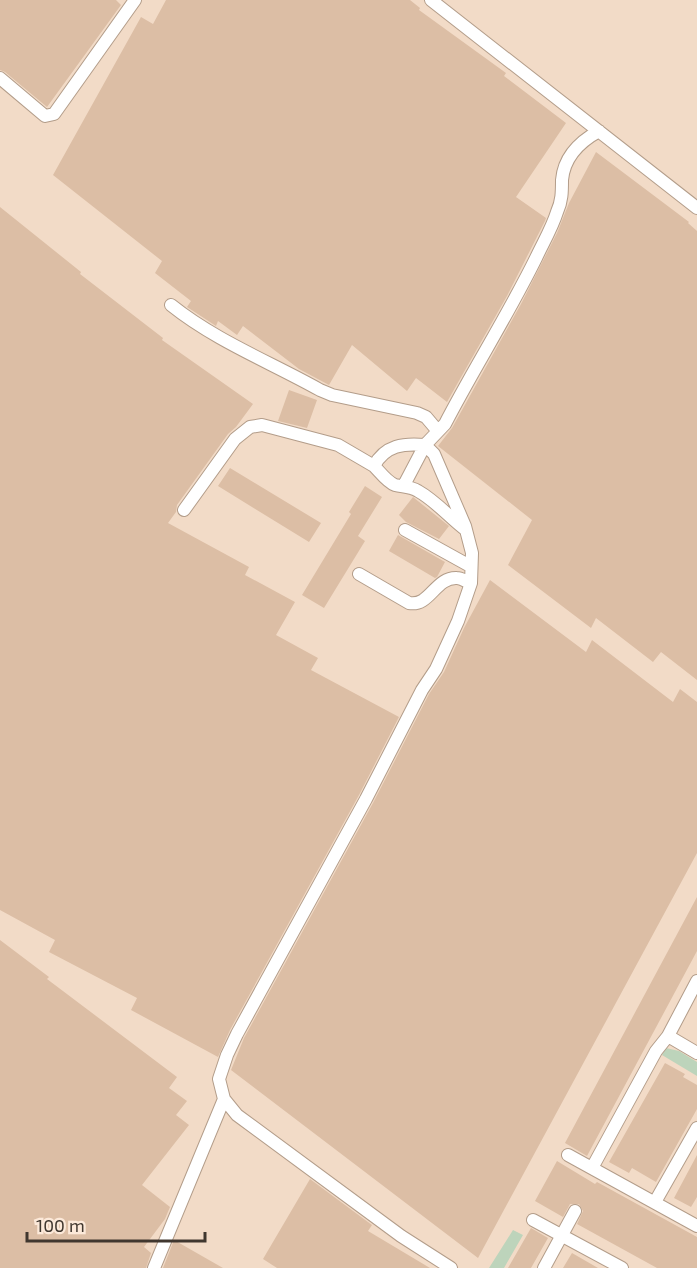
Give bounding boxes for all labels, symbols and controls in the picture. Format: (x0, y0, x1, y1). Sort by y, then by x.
scale bar (27, 1205, 206, 1243)
text: 100 m (36, 1214, 85, 1236)

